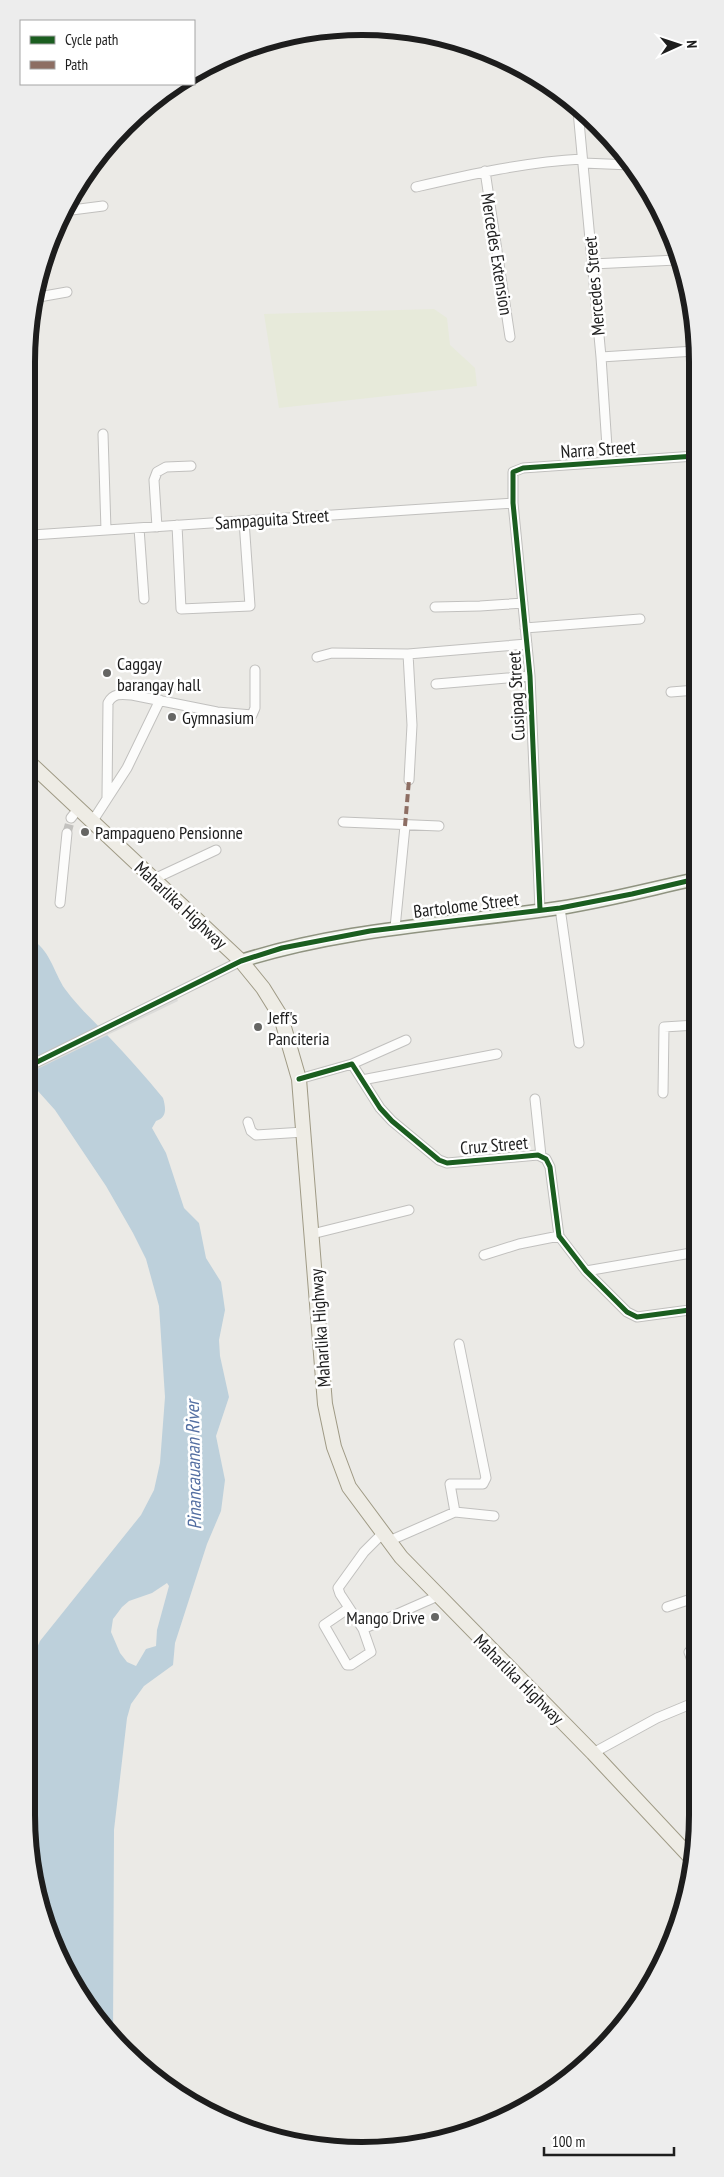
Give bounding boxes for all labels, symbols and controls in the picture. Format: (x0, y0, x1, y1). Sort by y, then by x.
legend (20, 20, 195, 85)
north arrow (654, 20, 704, 70)
text: Cycle path (65, 30, 118, 49)
text: N (683, 40, 701, 49)
text: Path (65, 55, 88, 74)
street label: Mercedes Extension (476, 191, 518, 317)
street label: Mercedes Street (578, 235, 610, 337)
street label: Narra Street (560, 435, 636, 463)
street label: Sampaguita Street (214, 504, 330, 534)
street label: Cusipag Street (502, 651, 530, 741)
place label: Caggay barangay hall (117, 652, 201, 696)
marker: Caggay barangay hall (101, 667, 113, 679)
place label: Gymnasium (182, 706, 254, 729)
marker: Gymnasium (166, 711, 178, 723)
place label: Pampagueno Pensionne (95, 821, 243, 844)
marker: Pampagueno Pensionne (79, 826, 91, 838)
street label: Maharlika Highway (130, 856, 232, 954)
street label: Bartolome Street (412, 887, 520, 923)
place label: Jeff's Panciteria (267, 1006, 329, 1050)
marker: Jeff's Panciteria (252, 1021, 264, 1033)
street label: Cruz Street (459, 1131, 529, 1159)
street label: Maharlika Highway (304, 1268, 336, 1388)
water label: Pinancauanan River (180, 1397, 206, 1530)
place label: Mango Drive (346, 1606, 425, 1629)
marker: Mango Drive (429, 1611, 441, 1623)
street label: Maharlika Highway (469, 1629, 569, 1729)
scale bar (544, 2124, 674, 2156)
text: 100 m (552, 2132, 585, 2151)

